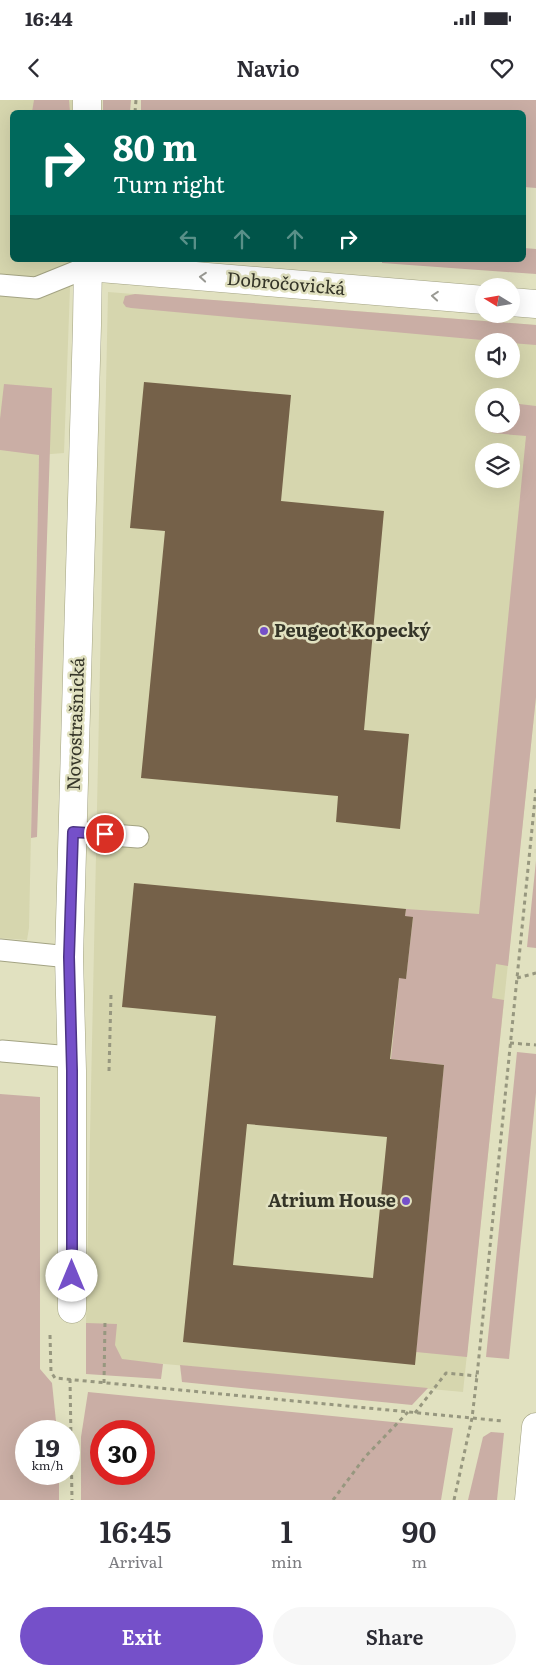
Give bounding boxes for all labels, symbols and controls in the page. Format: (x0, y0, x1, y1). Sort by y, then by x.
text: 16:44 (25, 4, 73, 32)
text: Navio (236, 51, 300, 84)
icon: back (20, 54, 48, 82)
icon: heart (488, 54, 516, 82)
text: 80 m (113, 120, 197, 172)
icon: right (30, 130, 95, 195)
text: Turn right (113, 167, 225, 200)
icon: left (175, 225, 203, 253)
icon: ahead (228, 225, 256, 253)
icon: ahead (281, 225, 309, 253)
icon: right (334, 225, 362, 253)
street label: Dobročovická (226, 264, 347, 301)
one-way arrow (199, 272, 207, 283)
north arrow (475, 278, 520, 322)
map controls (475, 278, 520, 488)
one-way arrow (431, 291, 439, 302)
button: sound (475, 333, 520, 378)
button: search (475, 388, 520, 433)
button: layers (475, 443, 520, 488)
place label: Peugeot Kopecký (274, 616, 431, 643)
marker: Peugeot Kopecký (258, 625, 270, 637)
street label: Novostrašnická (59, 657, 90, 791)
pin (84, 813, 126, 855)
icon: arrive (91, 820, 119, 848)
place label: Atrium House (268, 1186, 396, 1213)
marker: Atrium House (400, 1195, 412, 1207)
position arrow (45, 1249, 97, 1301)
speed limit sign: 30 (90, 1420, 155, 1485)
text: 19 (35, 1428, 60, 1465)
text: km/h (32, 1456, 63, 1474)
text: 16:45 (99, 1508, 171, 1552)
text: 1 (280, 1508, 293, 1552)
text: 90 (402, 1508, 436, 1552)
text: Arrival (108, 1549, 163, 1573)
text: min (271, 1549, 302, 1573)
text: m (411, 1549, 427, 1573)
button: Exit (20, 1607, 263, 1665)
button: Share (273, 1607, 516, 1665)

